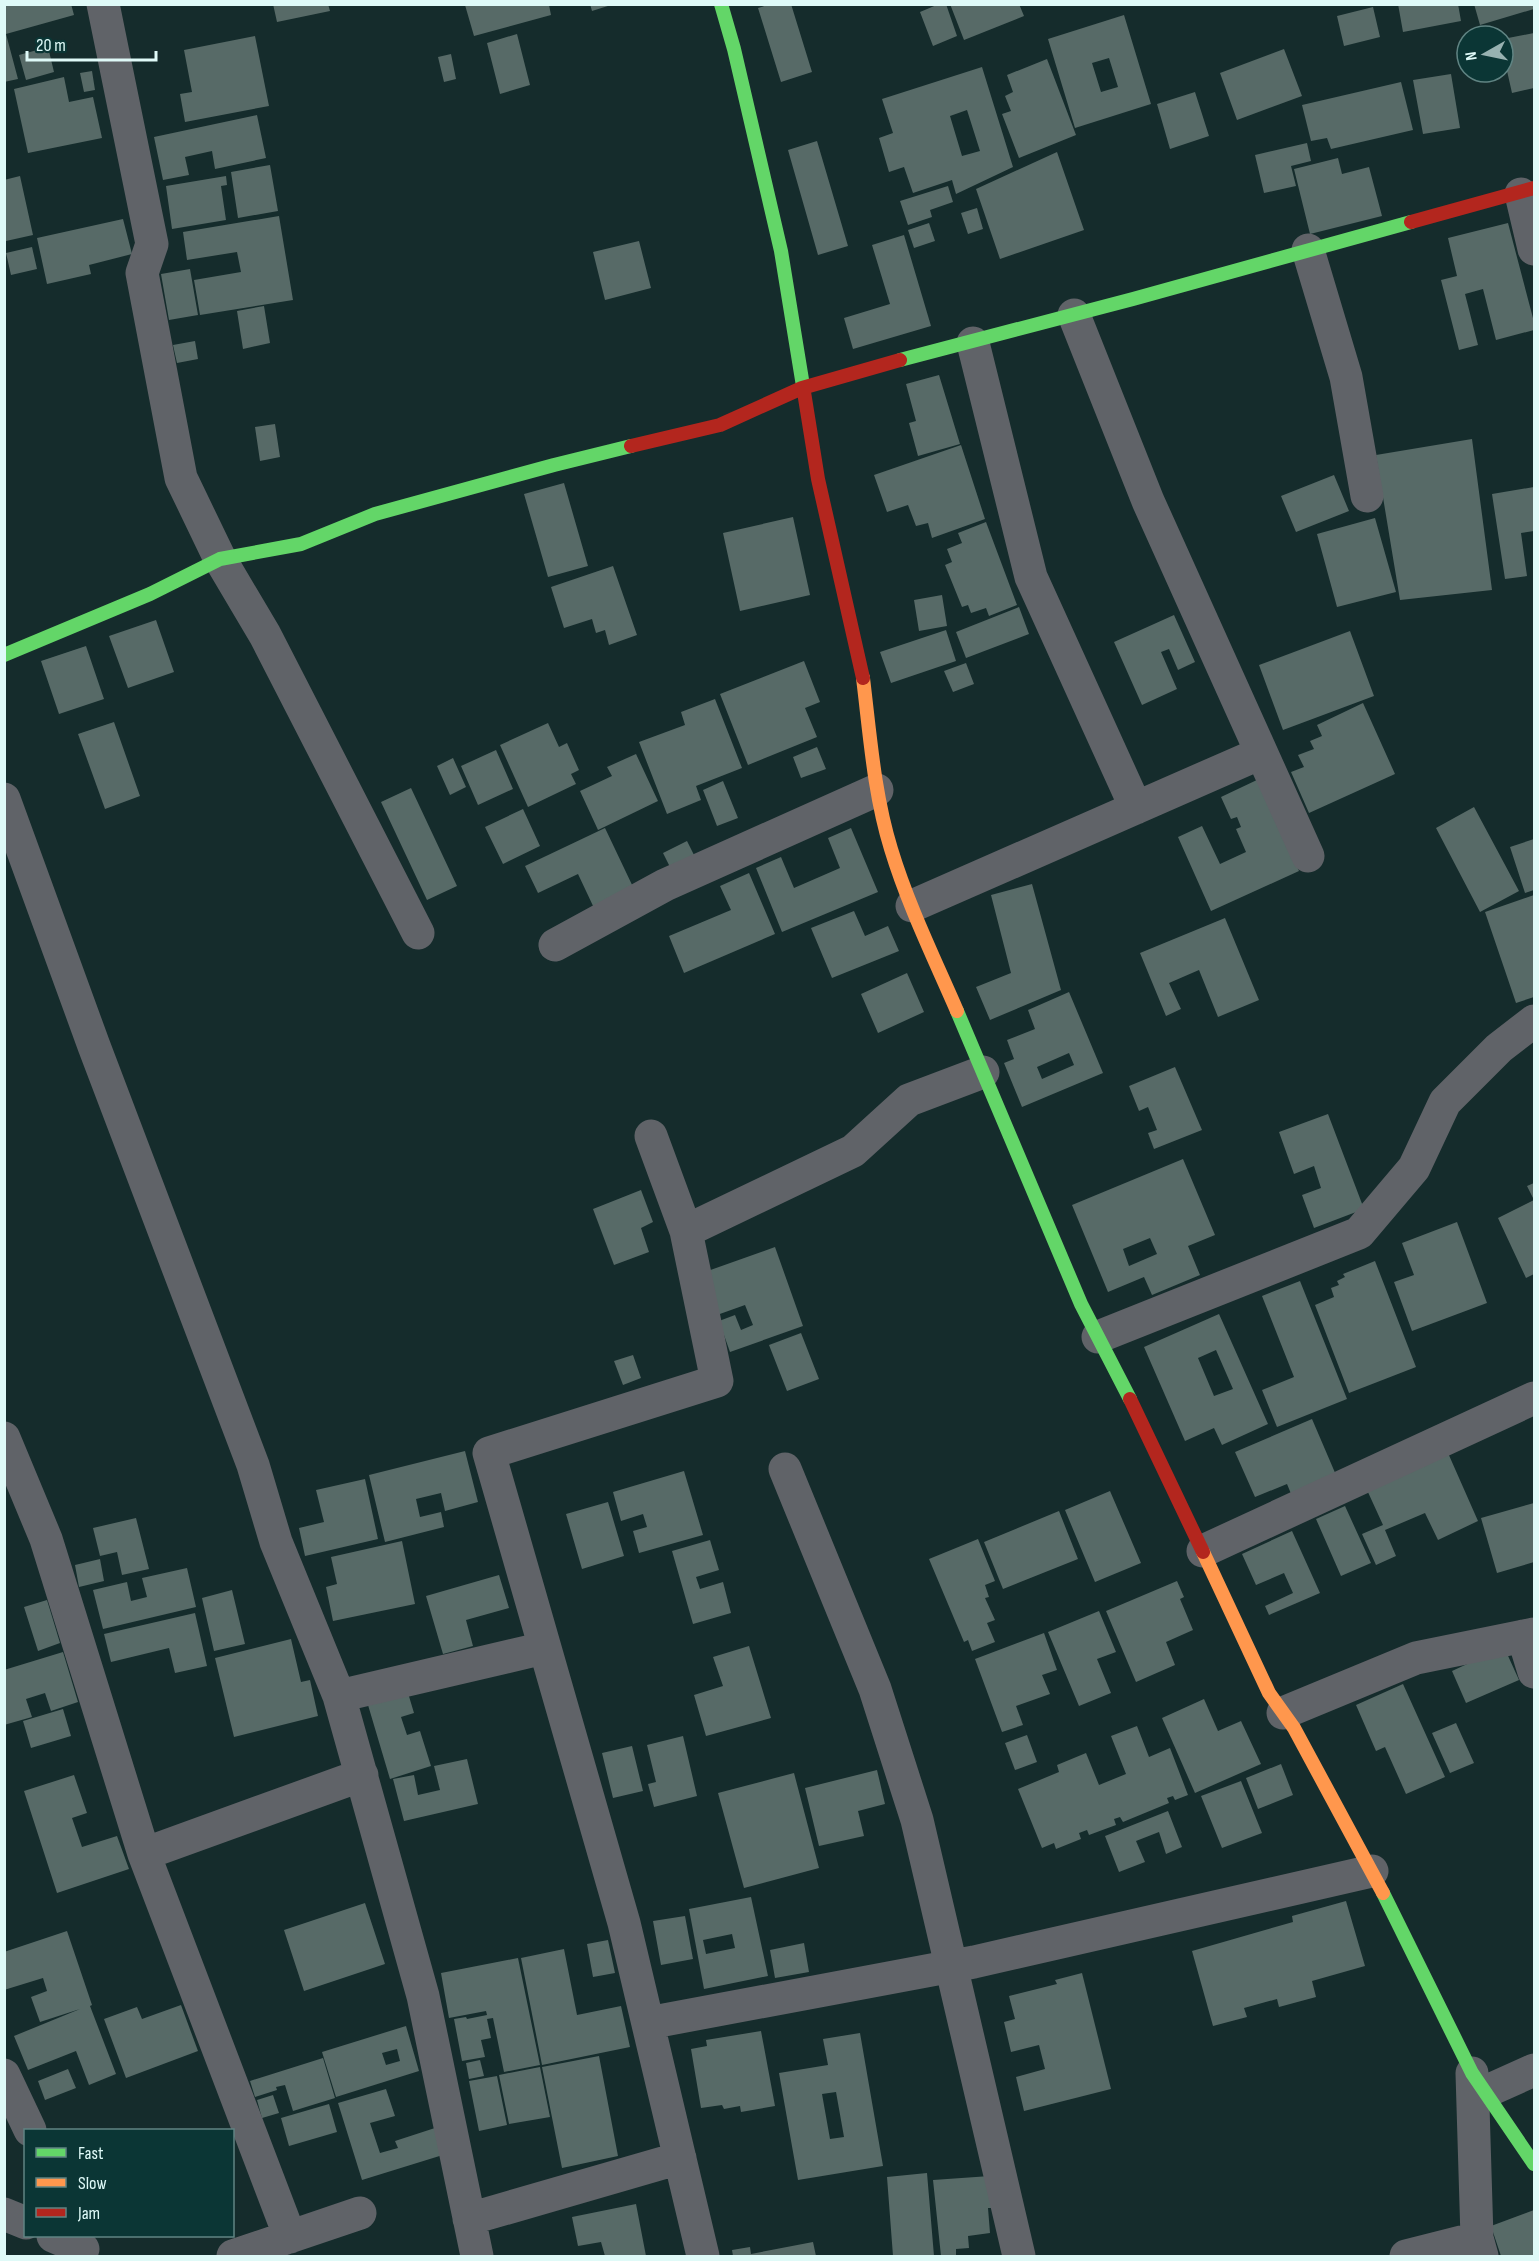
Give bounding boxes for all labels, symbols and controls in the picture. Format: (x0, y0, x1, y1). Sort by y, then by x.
scale bar (27, 24, 156, 62)
north arrow (1455, 24, 1515, 84)
text: 20 m (36, 35, 66, 56)
text: N (1462, 50, 1482, 62)
legend (24, 2129, 234, 2237)
text: Fast (78, 2143, 104, 2164)
text: Slow (78, 2173, 107, 2194)
text: Jam (77, 2203, 100, 2224)

